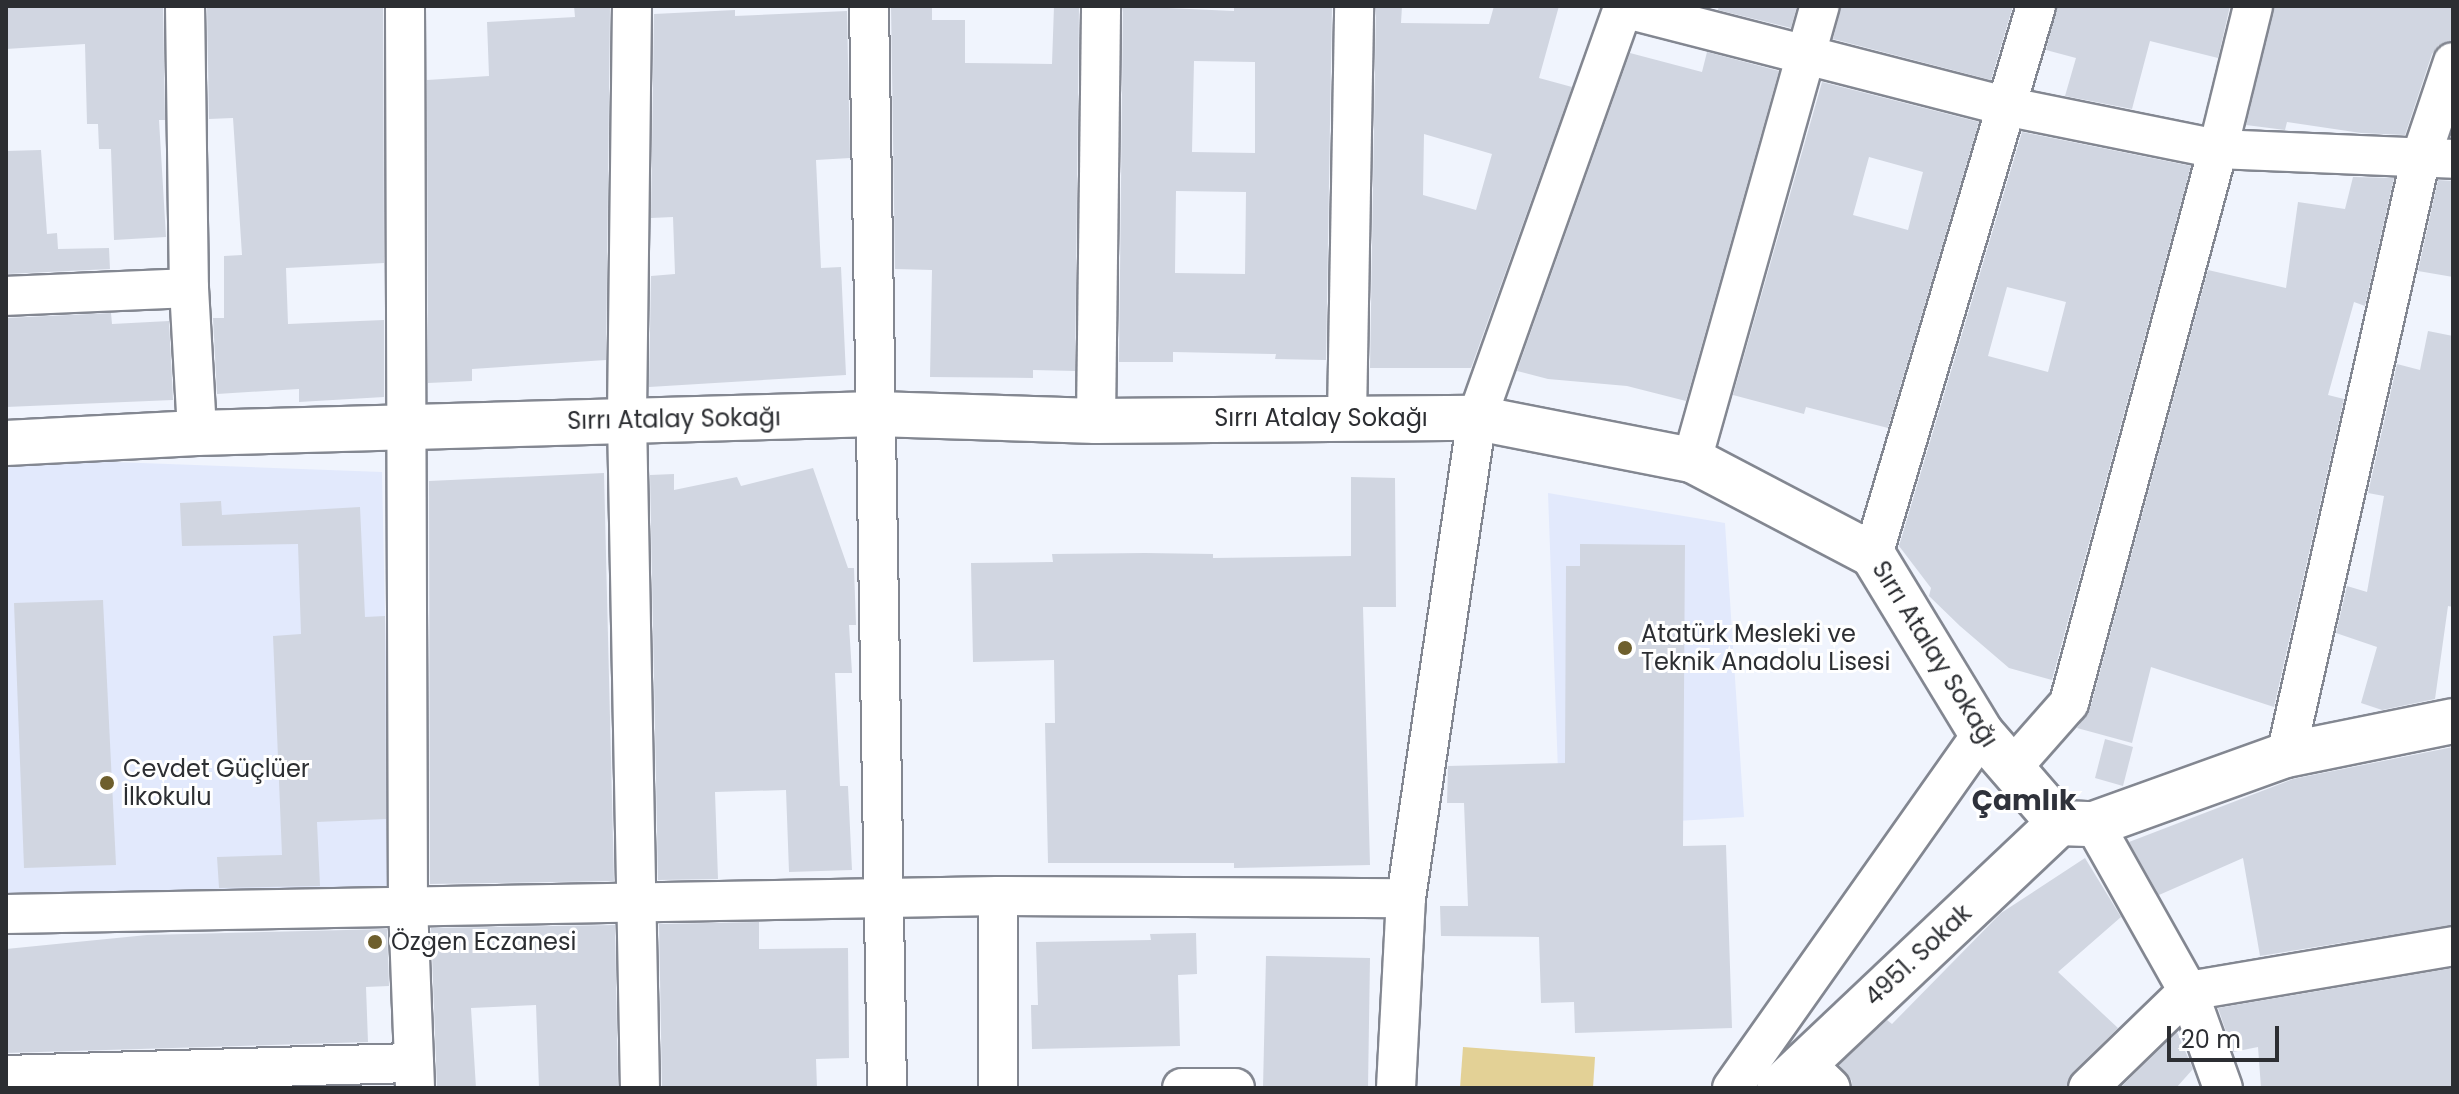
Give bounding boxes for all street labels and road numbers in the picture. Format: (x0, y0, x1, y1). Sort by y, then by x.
street label: Sırrı Atalay Sokağı (567, 403, 781, 435)
street label: Sırrı Atalay Sokağı (1214, 404, 1428, 432)
street label: Sırrı Atalay Sokağı (1866, 556, 2004, 752)
street label: 4951. Sokak (1859, 898, 1977, 1012)

